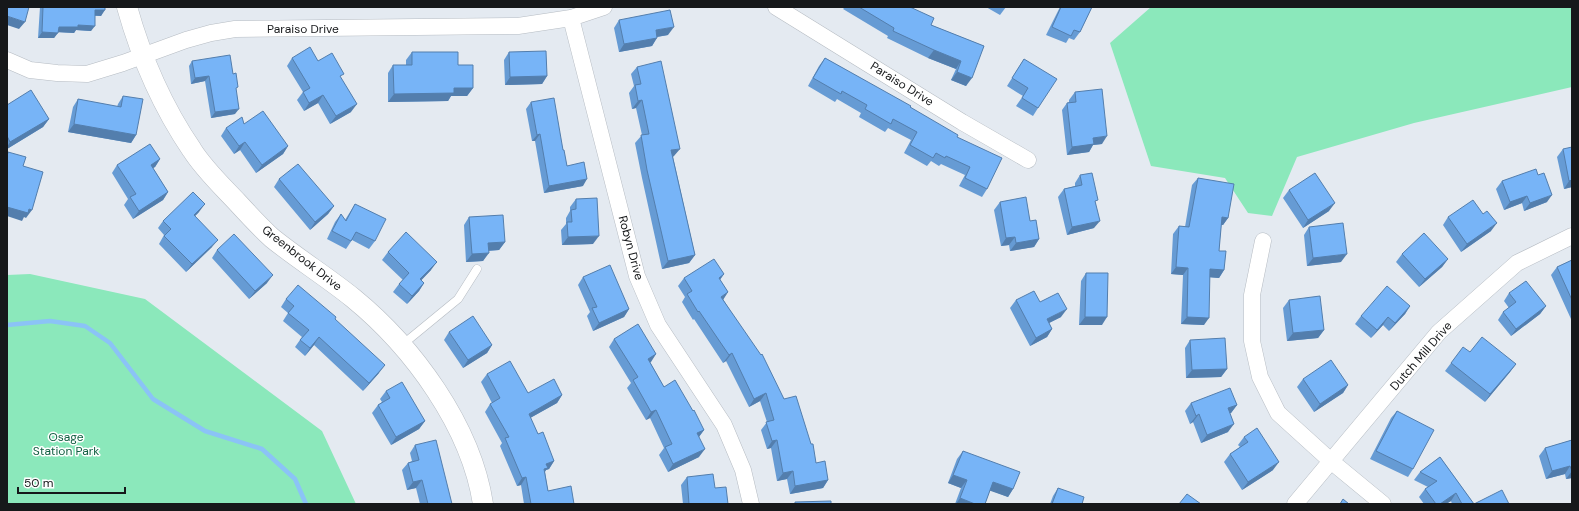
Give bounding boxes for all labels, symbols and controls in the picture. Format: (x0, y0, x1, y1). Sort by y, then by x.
street label: Paraiso Drive (267, 21, 339, 37)
street label: Paraiso Drive (867, 58, 937, 110)
street label: Robyn Drive (615, 214, 647, 282)
street label: Greenbrook Drive (259, 222, 345, 294)
street label: Dutch Mill Drive (1387, 318, 1456, 394)
park label: Osage Station Park (33, 429, 99, 459)
scale bar (18, 469, 125, 495)
text: 50 m (24, 475, 53, 491)

